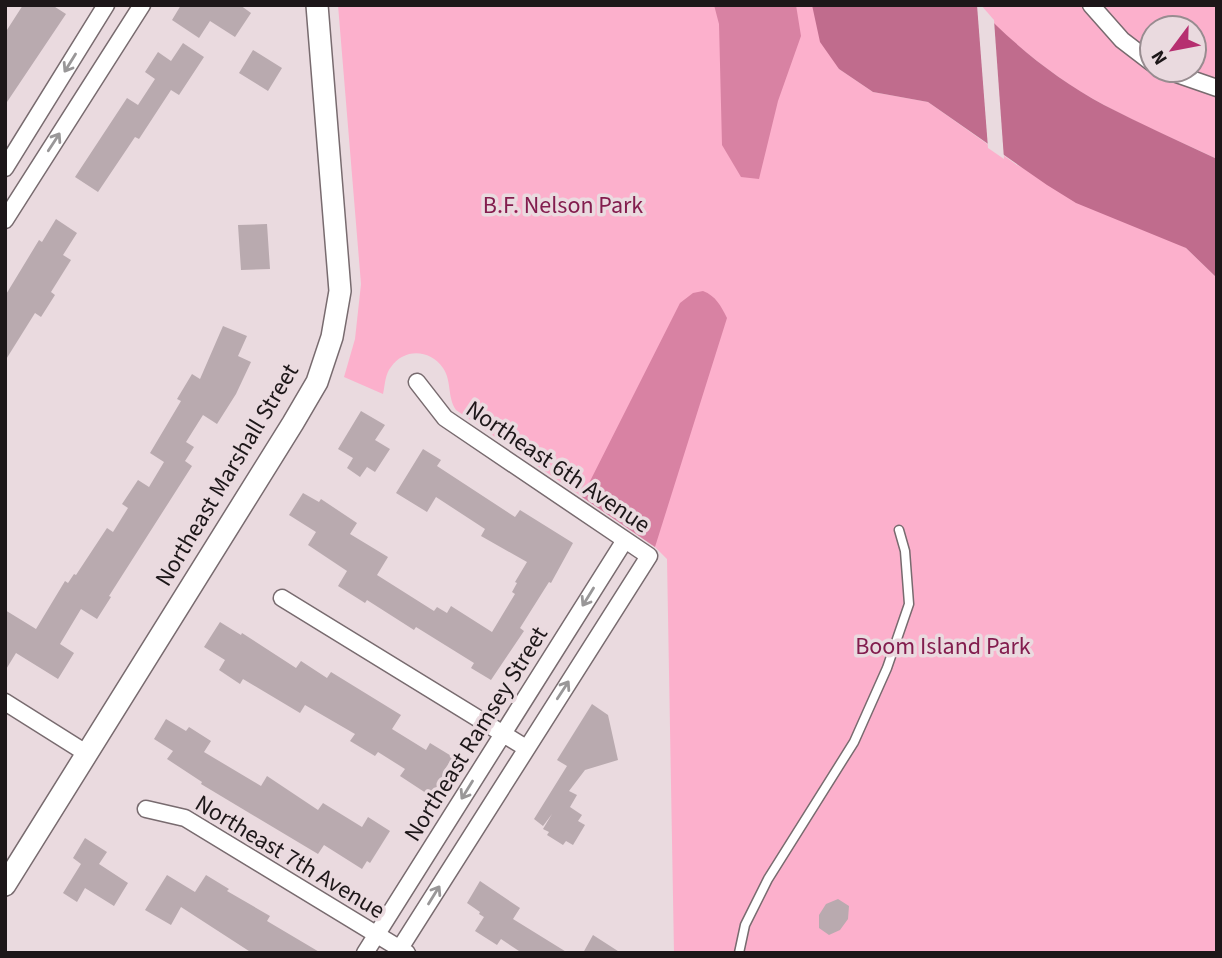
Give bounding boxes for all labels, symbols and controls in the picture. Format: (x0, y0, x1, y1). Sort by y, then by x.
north arrow (1138, 14, 1208, 84)
text: N (1145, 45, 1175, 70)
one-way arrow (62, 53, 76, 73)
one-way arrow (48, 132, 62, 152)
park label: B.F. Nelson Park (483, 188, 643, 223)
street label: Northeast Marshall Street (146, 357, 308, 593)
street label: Northeast 6th Avenue (459, 392, 657, 542)
one-way arrow (581, 587, 595, 607)
street label: Northeast Ramsey Street (395, 620, 557, 848)
park label: Boom Island Park (855, 629, 1031, 664)
one-way arrow (556, 681, 570, 701)
one-way arrow (460, 780, 475, 799)
street label: Northeast 7th Avenue (188, 786, 392, 928)
one-way arrow (426, 886, 441, 905)

